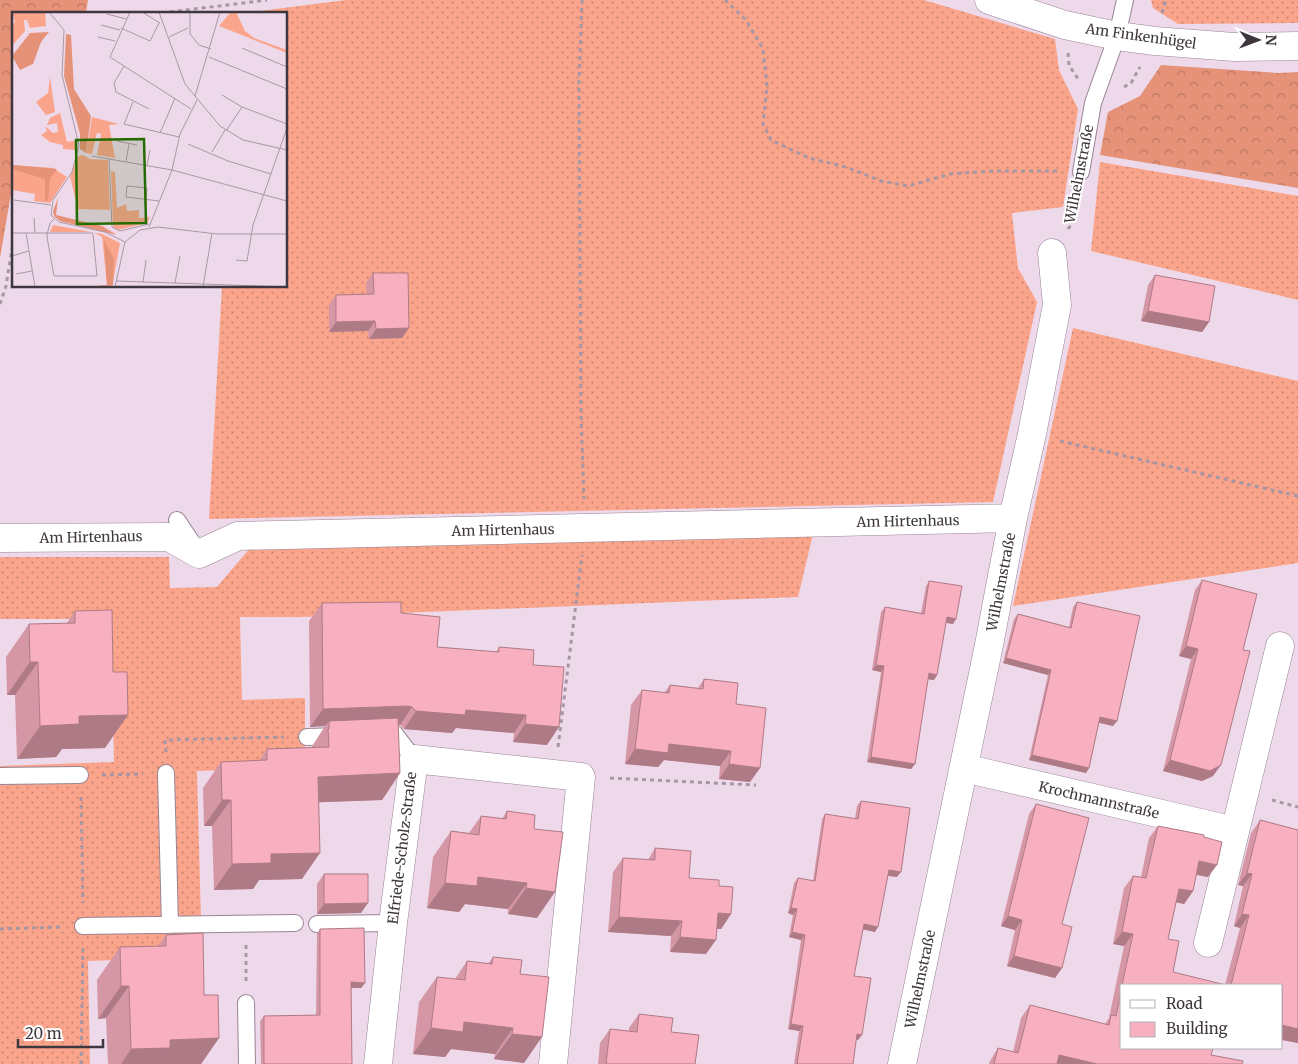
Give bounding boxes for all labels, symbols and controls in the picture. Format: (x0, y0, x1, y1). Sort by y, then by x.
inset map (12, 12, 288, 288)
north arrow (1233, 15, 1283, 65)
street label: Am Finkenhügel (1083, 19, 1198, 53)
text: N (1262, 35, 1280, 46)
street label: Wilhelmstraße (1060, 123, 1097, 226)
street label: Am Hirtenhaus (855, 511, 960, 531)
street label: Am Hirtenhaus (450, 520, 555, 540)
street label: Am Hirtenhaus (38, 527, 143, 547)
street label: Wilhelmstraße (982, 531, 1019, 634)
street label: Elfriede-Scholz-Straße (384, 771, 420, 925)
street label: Krochmannstraße (1037, 777, 1161, 823)
street label: Wilhelmstraße (901, 928, 939, 1031)
legend (1120, 984, 1283, 1049)
text: Road (1166, 994, 1202, 1013)
scale bar (18, 1016, 102, 1048)
text: Building (1166, 1019, 1228, 1038)
text: 20 m (25, 1024, 62, 1043)

